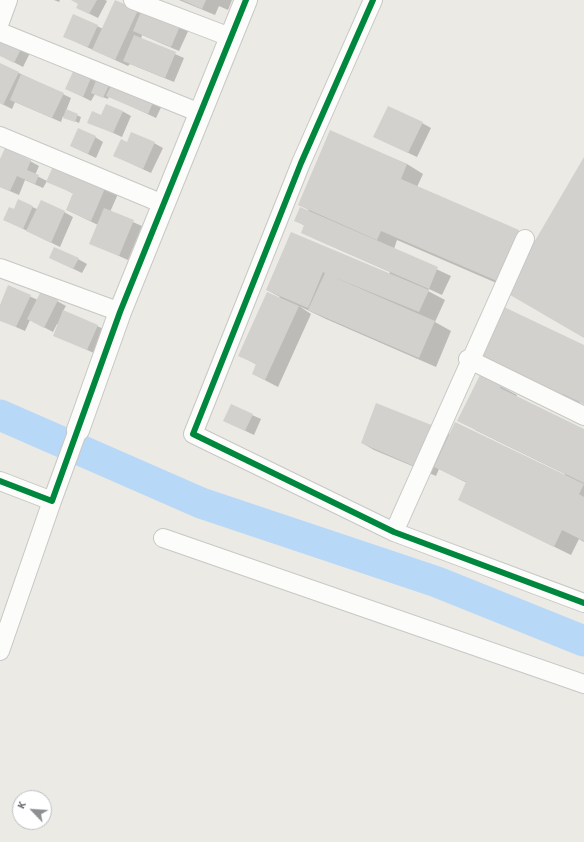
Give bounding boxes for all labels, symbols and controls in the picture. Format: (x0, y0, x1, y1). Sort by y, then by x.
north arrow (12, 790, 52, 830)
text: K (15, 800, 28, 810)

